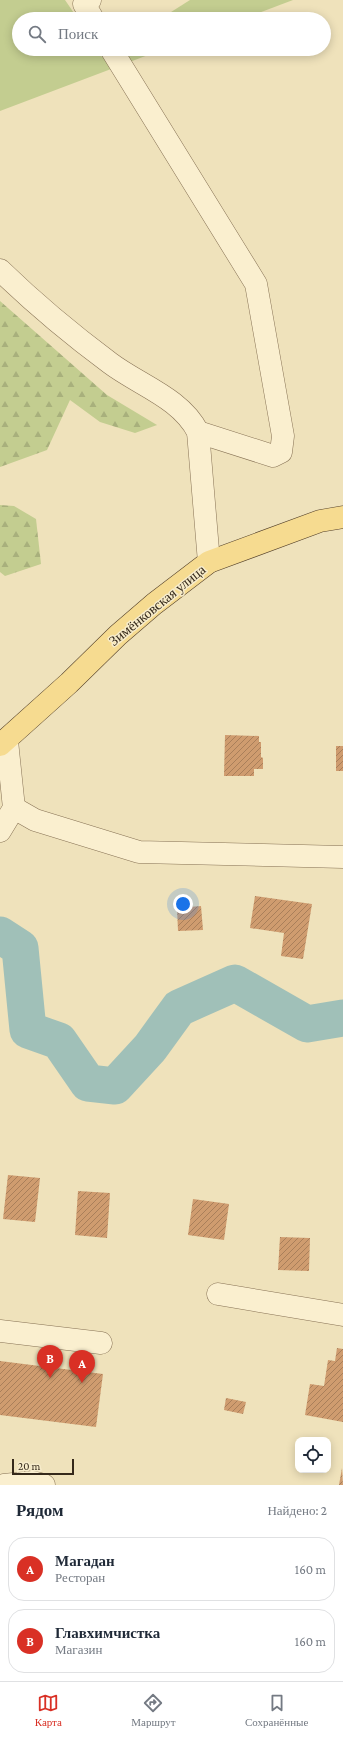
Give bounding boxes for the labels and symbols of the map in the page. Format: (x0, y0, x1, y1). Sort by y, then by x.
street label: Зимёнковская улица (106, 561, 209, 649)
your location (173, 894, 193, 914)
pin: B (37, 1345, 63, 1378)
pin: A (69, 1350, 95, 1383)
scale bar (12, 1457, 74, 1476)

